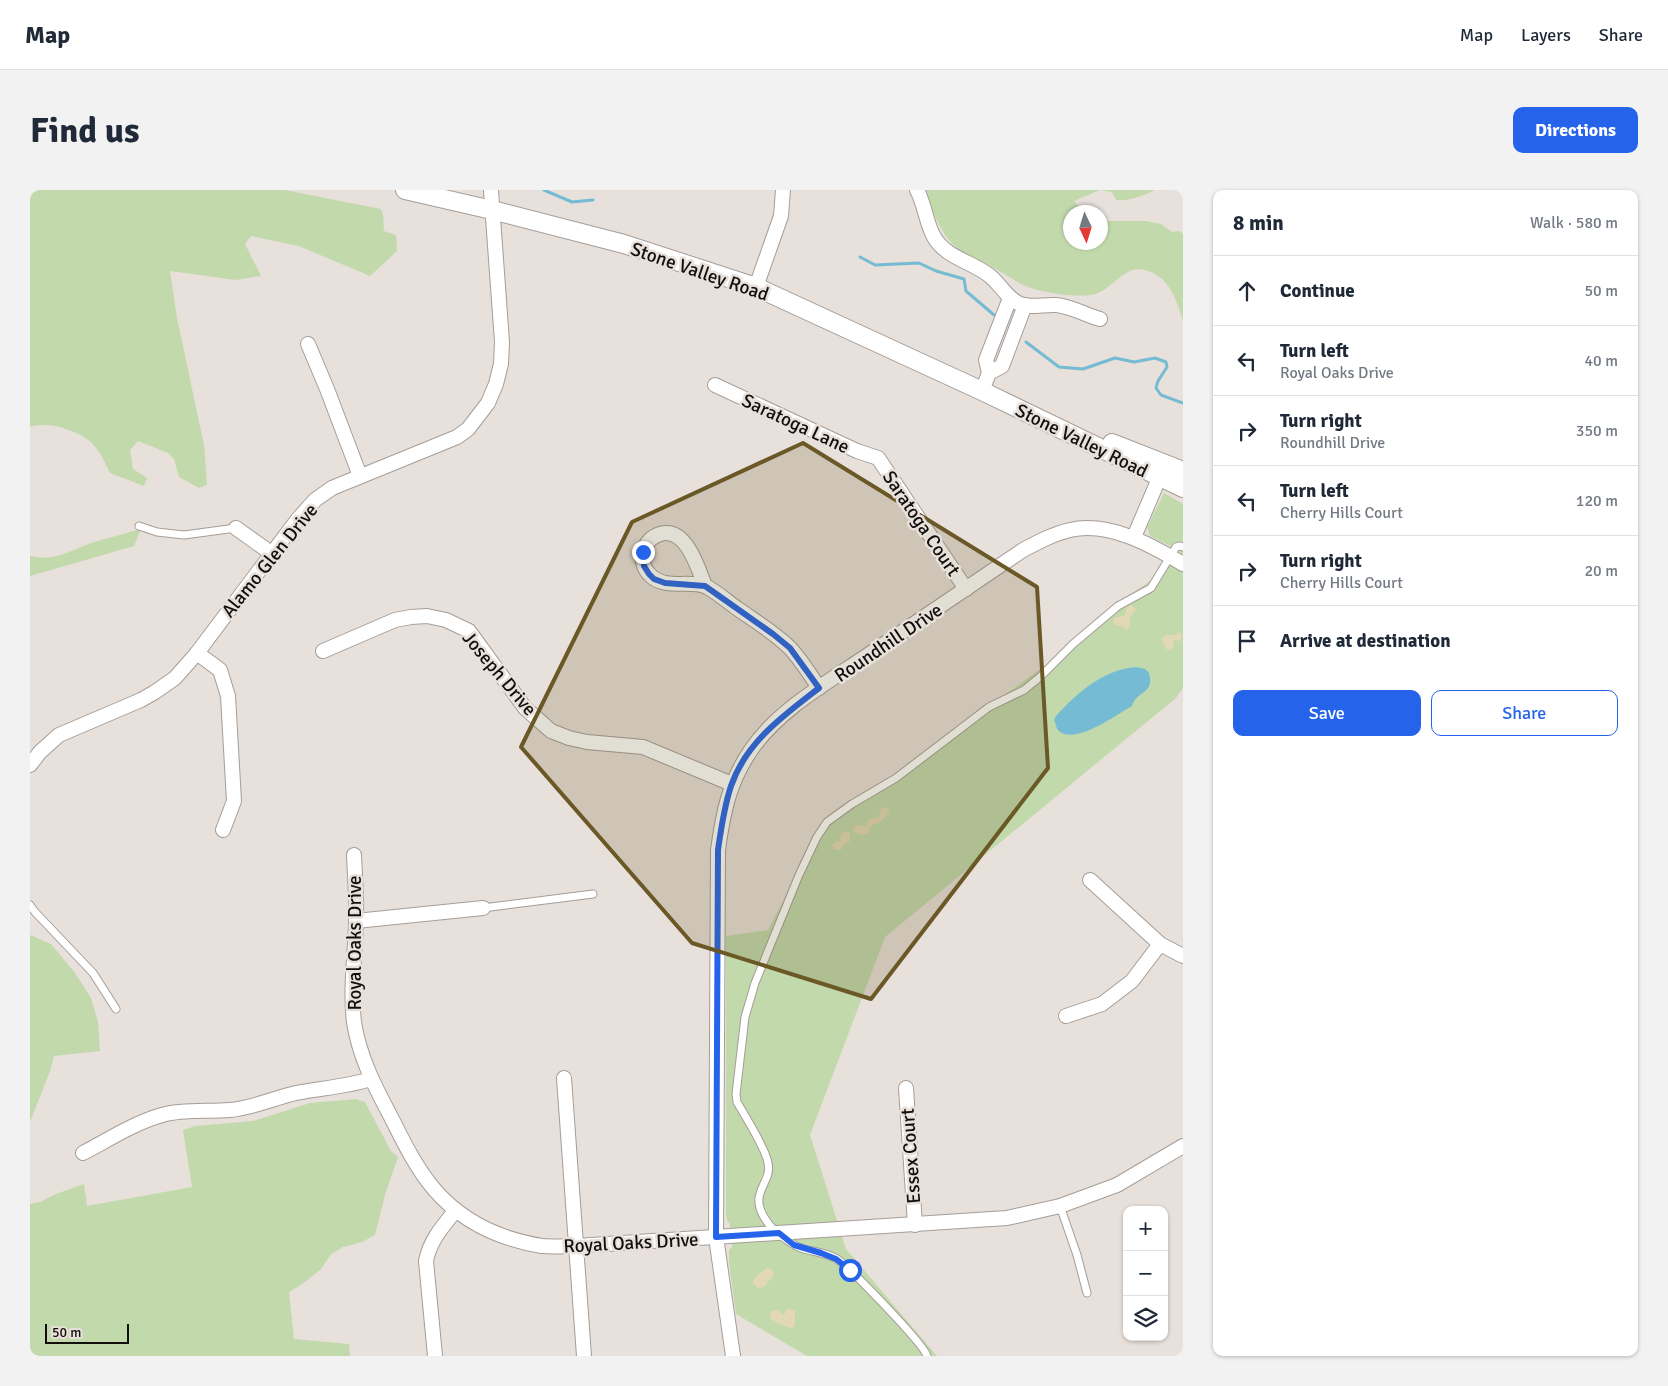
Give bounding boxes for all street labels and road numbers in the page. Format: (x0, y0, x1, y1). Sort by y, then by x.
street label: Stone Valley Road (627, 237, 772, 307)
street label: Saratoga Lane (738, 389, 853, 459)
street label: Stone Valley Road (1011, 398, 1152, 483)
street label: Saratoga Court (877, 466, 966, 581)
street label: Alamo Glen Drive (216, 499, 323, 623)
street label: Roundhill Drive (830, 598, 947, 688)
street label: Joseph Drive (457, 626, 542, 721)
street label: Royal Oaks Drive (343, 875, 367, 1011)
street label: Essex Court (896, 1107, 926, 1204)
street label: Royal Oaks Drive (563, 1227, 699, 1259)

